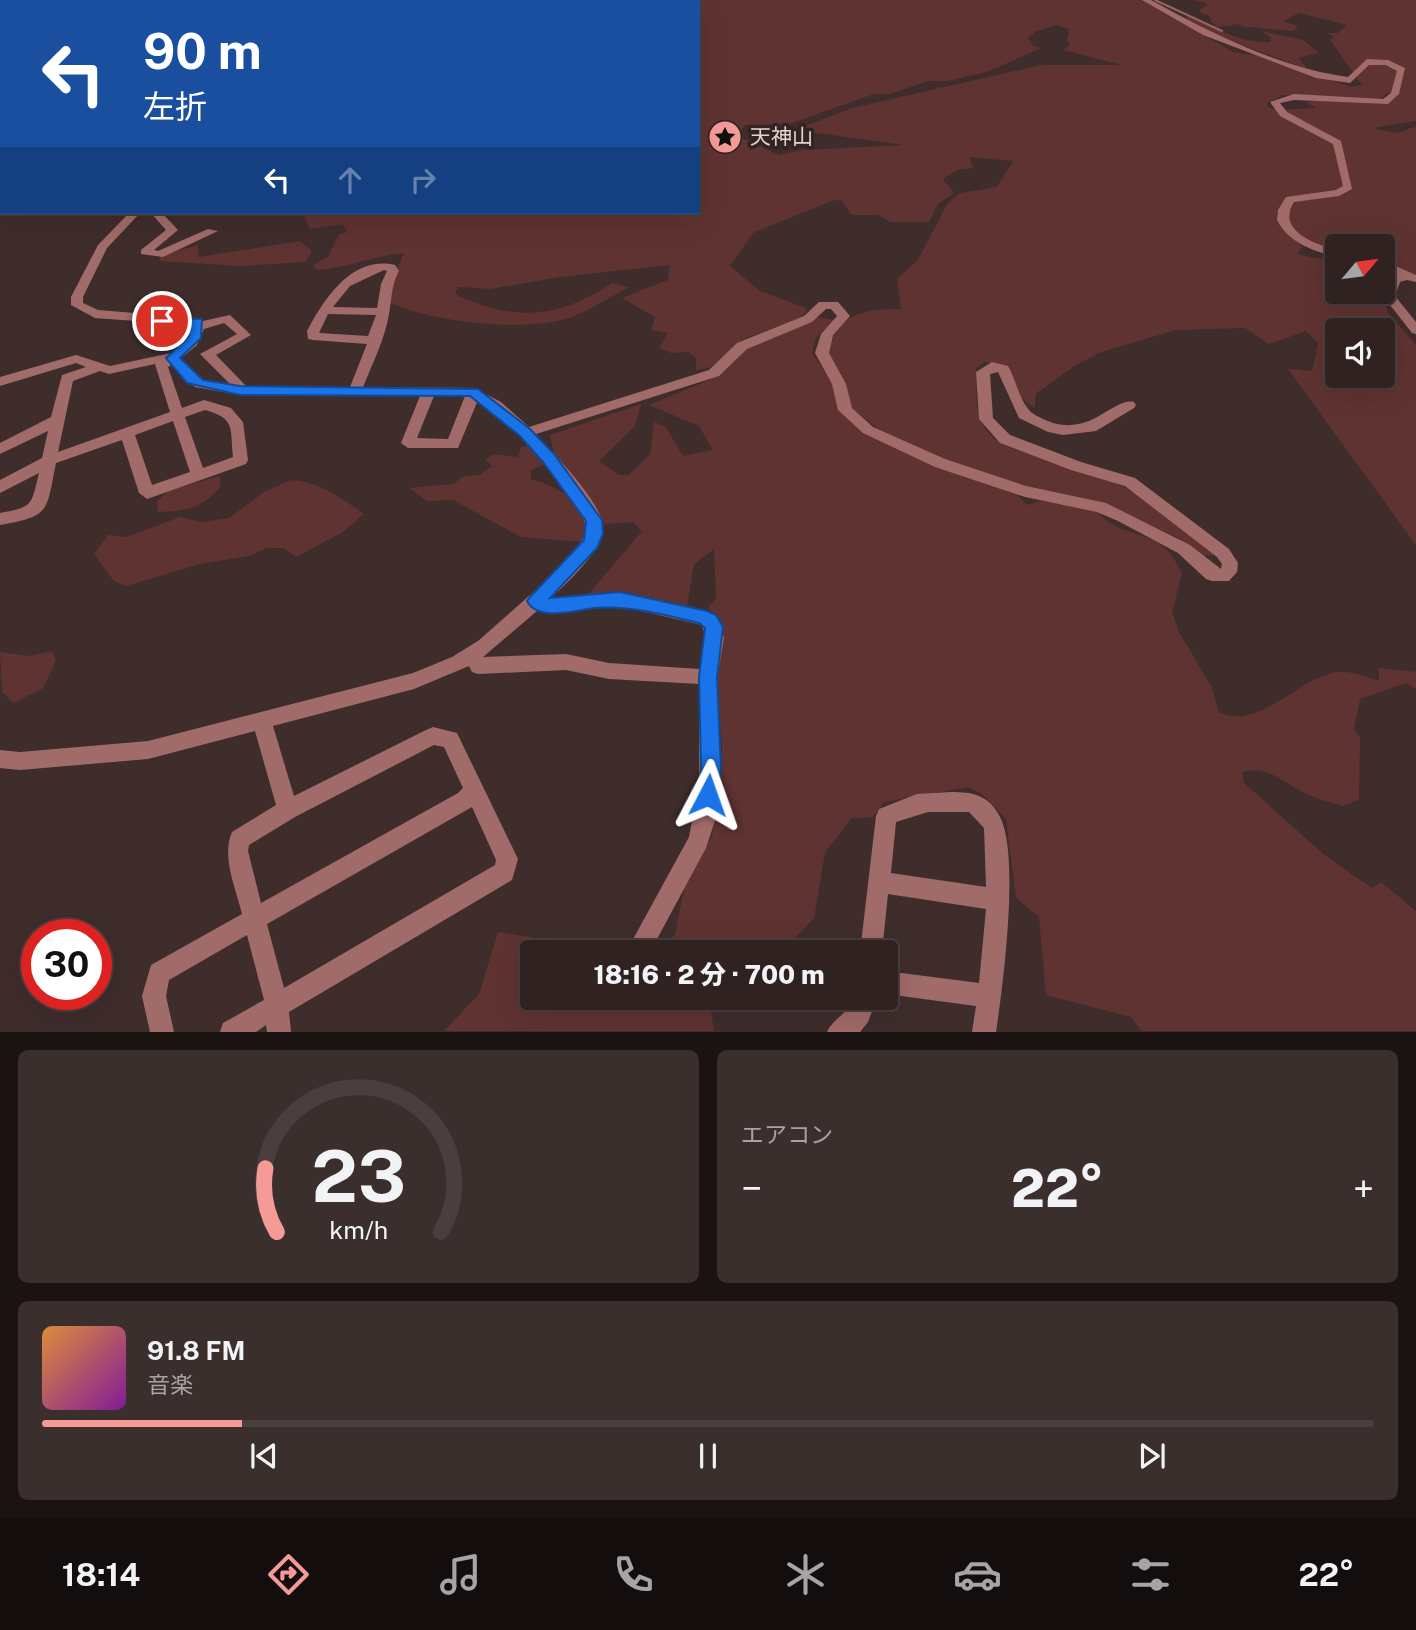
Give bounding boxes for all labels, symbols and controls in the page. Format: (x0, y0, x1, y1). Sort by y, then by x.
text: 90 m (143, 22, 262, 80)
icon: left (28, 28, 119, 119)
text: 左折 (143, 88, 207, 125)
place icon: 天神山 (706, 118, 744, 156)
place label: 天神山 (750, 124, 813, 149)
icon: left (258, 161, 296, 199)
icon: ahead (331, 161, 369, 199)
icon: right (404, 161, 442, 199)
north arrow (1325, 234, 1395, 304)
map controls (1325, 234, 1395, 388)
pin (132, 291, 192, 351)
icon: arrive (143, 302, 181, 340)
button: sound (1325, 318, 1395, 388)
position arrow (671, 758, 745, 832)
speed limit sign: 30 (21, 919, 112, 1010)
text: 18:16 · 2 分 · 700 m (593, 959, 825, 990)
text: エアコン (741, 1121, 833, 1148)
text: 23 (311, 1134, 406, 1219)
text: 22° (1011, 1158, 1104, 1219)
text: − (741, 1166, 762, 1211)
text: + (1353, 1166, 1374, 1211)
text: km/h (329, 1215, 388, 1245)
text: 91.8 FM (147, 1335, 245, 1366)
text: 音楽 (147, 1371, 193, 1398)
icon: previous (245, 1437, 283, 1475)
icon: pause (689, 1437, 727, 1475)
icon: next (1133, 1437, 1171, 1475)
icon: directions (264, 1550, 313, 1599)
icon: music (436, 1550, 485, 1599)
icon: phone (609, 1550, 658, 1599)
icon: climate (781, 1550, 830, 1599)
icon: car (953, 1550, 1002, 1599)
icon: filters (1126, 1550, 1175, 1599)
text: 18:14 (62, 1556, 140, 1593)
text: 22° (1298, 1556, 1354, 1593)

